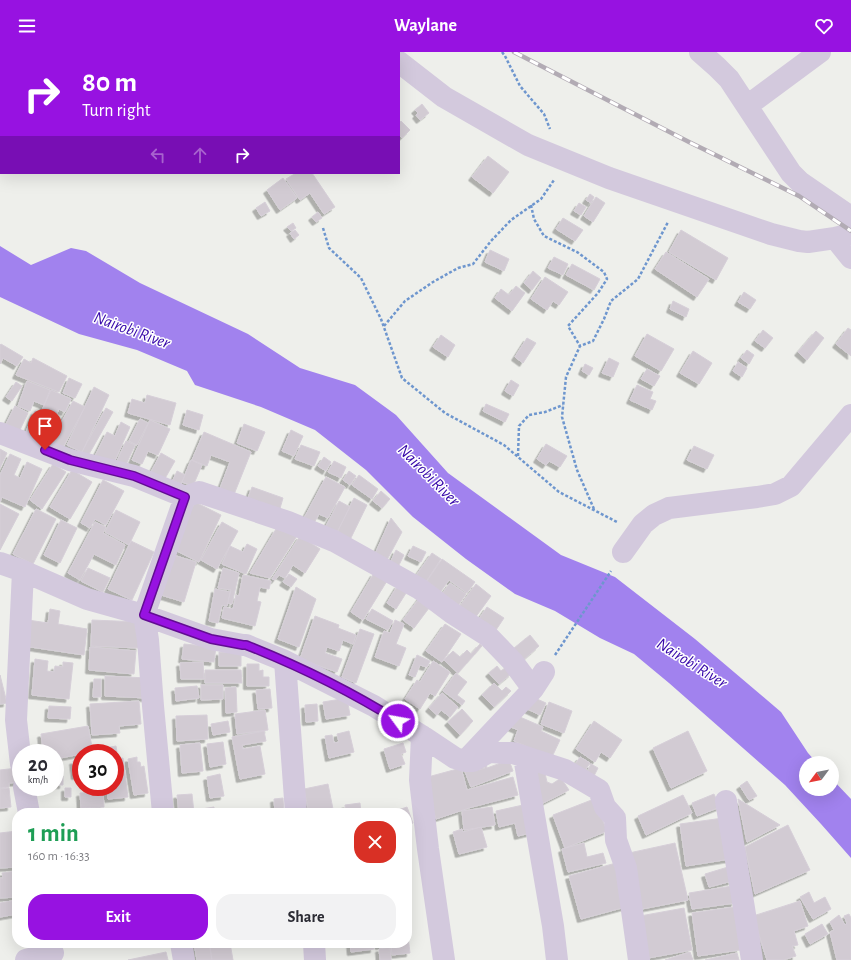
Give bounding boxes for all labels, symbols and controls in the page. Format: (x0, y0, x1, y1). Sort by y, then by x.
icon: menu (16, 15, 38, 37)
icon: heart (813, 15, 835, 37)
text: Waylane (394, 17, 457, 35)
icon: right (16, 68, 68, 120)
text: 80 m (82, 69, 137, 97)
text: Turn right (82, 102, 151, 120)
icon: left (147, 144, 169, 166)
icon: ahead (189, 144, 211, 166)
icon: right (231, 144, 253, 166)
water label: Nairobi River (92, 308, 173, 352)
pin (28, 409, 62, 450)
icon: arrive (34, 415, 56, 437)
water label: Nairobi River (395, 441, 463, 509)
water label: Nairobi River (654, 635, 731, 692)
position arrow (377, 700, 419, 742)
speed limit sign: 30 (72, 744, 124, 796)
text: 20 (28, 755, 48, 775)
north arrow (799, 756, 839, 796)
map controls (799, 756, 839, 796)
text: km/h (28, 775, 48, 785)
button: close (354, 821, 396, 863)
text: 1 min (28, 822, 79, 846)
text: 160 m · 16:33 (28, 850, 90, 863)
button: Exit (28, 894, 208, 940)
button: Share (216, 894, 396, 940)

